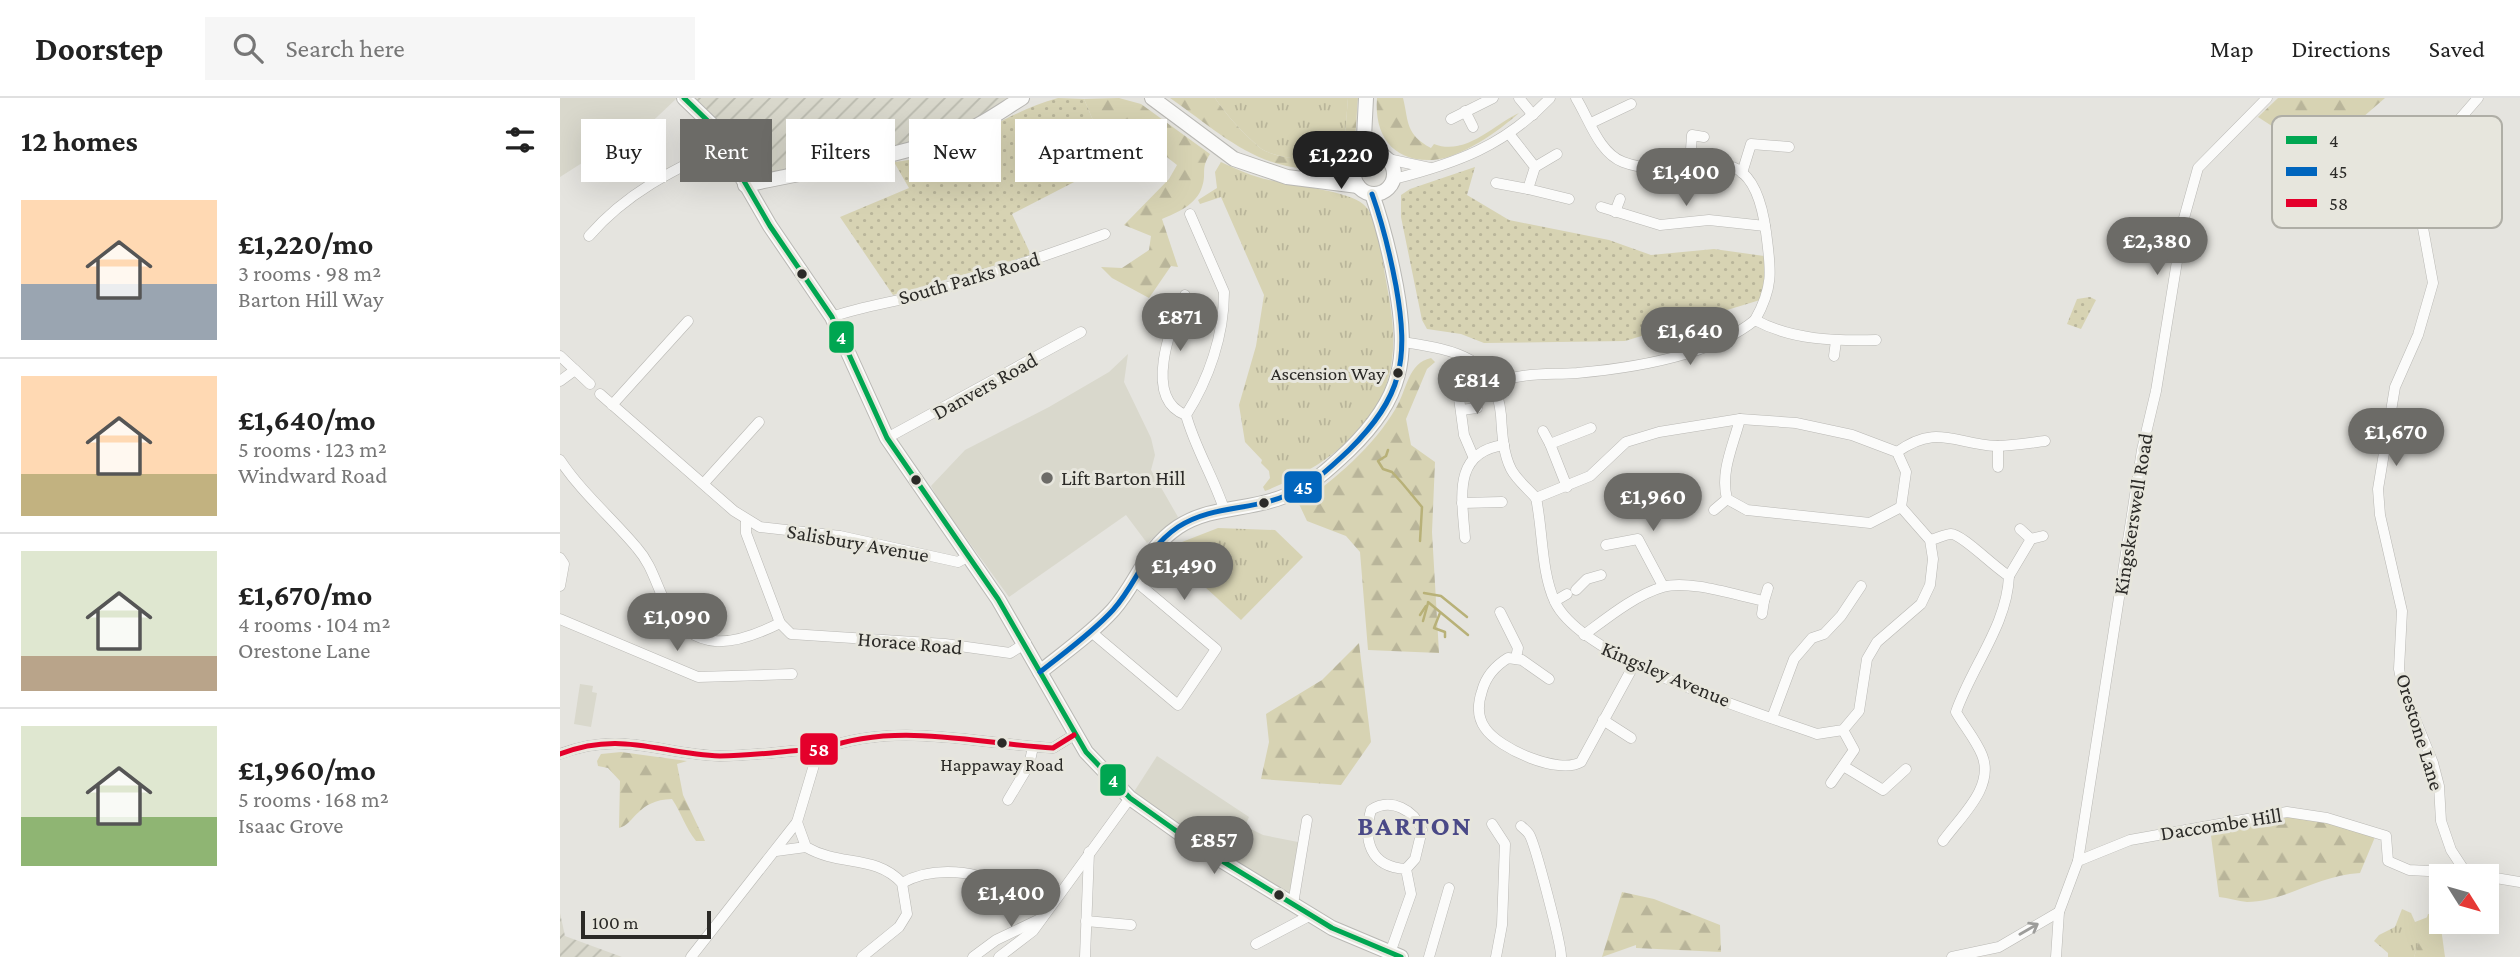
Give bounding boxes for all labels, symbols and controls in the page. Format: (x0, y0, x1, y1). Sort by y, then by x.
search box (205, 17, 695, 80)
icon: search (229, 29, 267, 67)
text: Doorstep (35, 30, 163, 67)
text: Search here (285, 34, 405, 63)
text: Map (2210, 35, 2254, 62)
text: Directions (2292, 35, 2391, 62)
text: Saved (2429, 35, 2485, 62)
legend (2272, 116, 2502, 228)
chip: Buy (581, 119, 666, 182)
chip: Rent (680, 119, 772, 182)
chip: Filters (786, 119, 895, 182)
chip: New (909, 119, 1001, 182)
chip: Apartment (1015, 119, 1167, 182)
icon: filters (501, 121, 539, 159)
text: 12 homes (21, 124, 138, 157)
text: 4 (2329, 130, 2339, 151)
pin: £1,220 (1284, 132, 1398, 191)
text: £1,220 (1309, 141, 1373, 167)
pin: £1,400 (1629, 148, 1743, 208)
text: £1,400 (1652, 158, 1720, 184)
text: 45 (2329, 161, 2348, 182)
text: 58 (2329, 193, 2348, 214)
pin: £2,380 (2100, 218, 2214, 277)
text: £1,220/mo (238, 227, 373, 260)
text: £2,380 (2123, 227, 2191, 253)
icon: home (77, 228, 161, 312)
street label: South Parks Road (896, 246, 1042, 310)
text: 3 rooms · 98 m² (238, 260, 381, 286)
unlabelled marker (795, 267, 809, 281)
text: Barton Hill Way (238, 286, 384, 312)
pin: £871 (1139, 294, 1221, 353)
text: £871 (1158, 303, 1202, 329)
pin: £1,640 (1633, 308, 1747, 367)
text: £1,640 (1657, 317, 1723, 343)
line badge: 4 (828, 320, 855, 354)
text: 4 (836, 327, 846, 348)
street label: Danvers Road (929, 347, 1041, 425)
pin: £814 (1436, 356, 1518, 416)
place label: Ascension Way (1271, 363, 1385, 384)
marker: Ascension Way (1391, 366, 1405, 380)
text: £814 (1454, 366, 1500, 392)
text: £1,640/mo (238, 403, 376, 436)
icon: home (77, 404, 161, 488)
pin: £1,670 (2339, 408, 2453, 468)
text: £1,670 (2364, 418, 2428, 444)
street label: Kingskerswell Road (2108, 431, 2158, 597)
text: 5 rooms · 123 m² (238, 436, 387, 462)
text: Windward Road (238, 462, 387, 488)
place label: Lift Barton Hill (1061, 466, 1186, 490)
marker: Lift Barton Hill (1039, 470, 1055, 486)
line badge: 45 (1283, 470, 1323, 504)
unlabelled marker (909, 473, 923, 487)
pin: £1,960 (1596, 474, 1710, 533)
text: 45 (1293, 477, 1313, 498)
text: £1,960 (1620, 483, 1686, 509)
unlabelled marker (1257, 496, 1271, 510)
street label: Salisbury Avenue (785, 519, 931, 567)
pin: £1,490 (1127, 542, 1241, 602)
text: £1,490 (1151, 552, 1217, 578)
text: £1,670/mo (238, 578, 372, 611)
icon: home (77, 579, 161, 663)
pin: £1,090 (620, 594, 734, 653)
text: £1,090 (643, 603, 711, 629)
text: 4 rooms · 104 m² (238, 611, 390, 637)
street label: Horace Road (856, 626, 964, 660)
street label: Kingsley Avenue (1598, 636, 1734, 712)
text: Orestone Lane (238, 637, 370, 663)
street label: Orestone Lane (2391, 671, 2449, 793)
line badge: 58 (799, 732, 839, 766)
marker: Happaway Road (995, 736, 1009, 750)
text: 58 (809, 739, 829, 760)
text: £1,960/mo (238, 753, 376, 786)
icon: home (77, 754, 161, 838)
place label: Happaway Road (940, 754, 1064, 775)
line badge: 4 (1099, 763, 1127, 797)
text: 4 (1108, 770, 1118, 791)
text: 5 rooms · 168 m² (238, 786, 389, 812)
street label: Daccombe Hill (2159, 803, 2283, 845)
district label: BARTON (1357, 810, 1473, 841)
text: Isaac Grove (238, 812, 343, 838)
pin: £857 (1173, 816, 1255, 876)
text: £857 (1190, 826, 1238, 852)
north arrow (2429, 864, 2499, 934)
map controls (2429, 864, 2499, 934)
pin: £1,400 (954, 870, 1068, 929)
text: £1,400 (977, 879, 1045, 905)
unlabelled marker (1272, 888, 1286, 902)
scale bar (581, 908, 710, 940)
text: 100 m (592, 912, 639, 933)
one-way arrow (2019, 922, 2039, 936)

